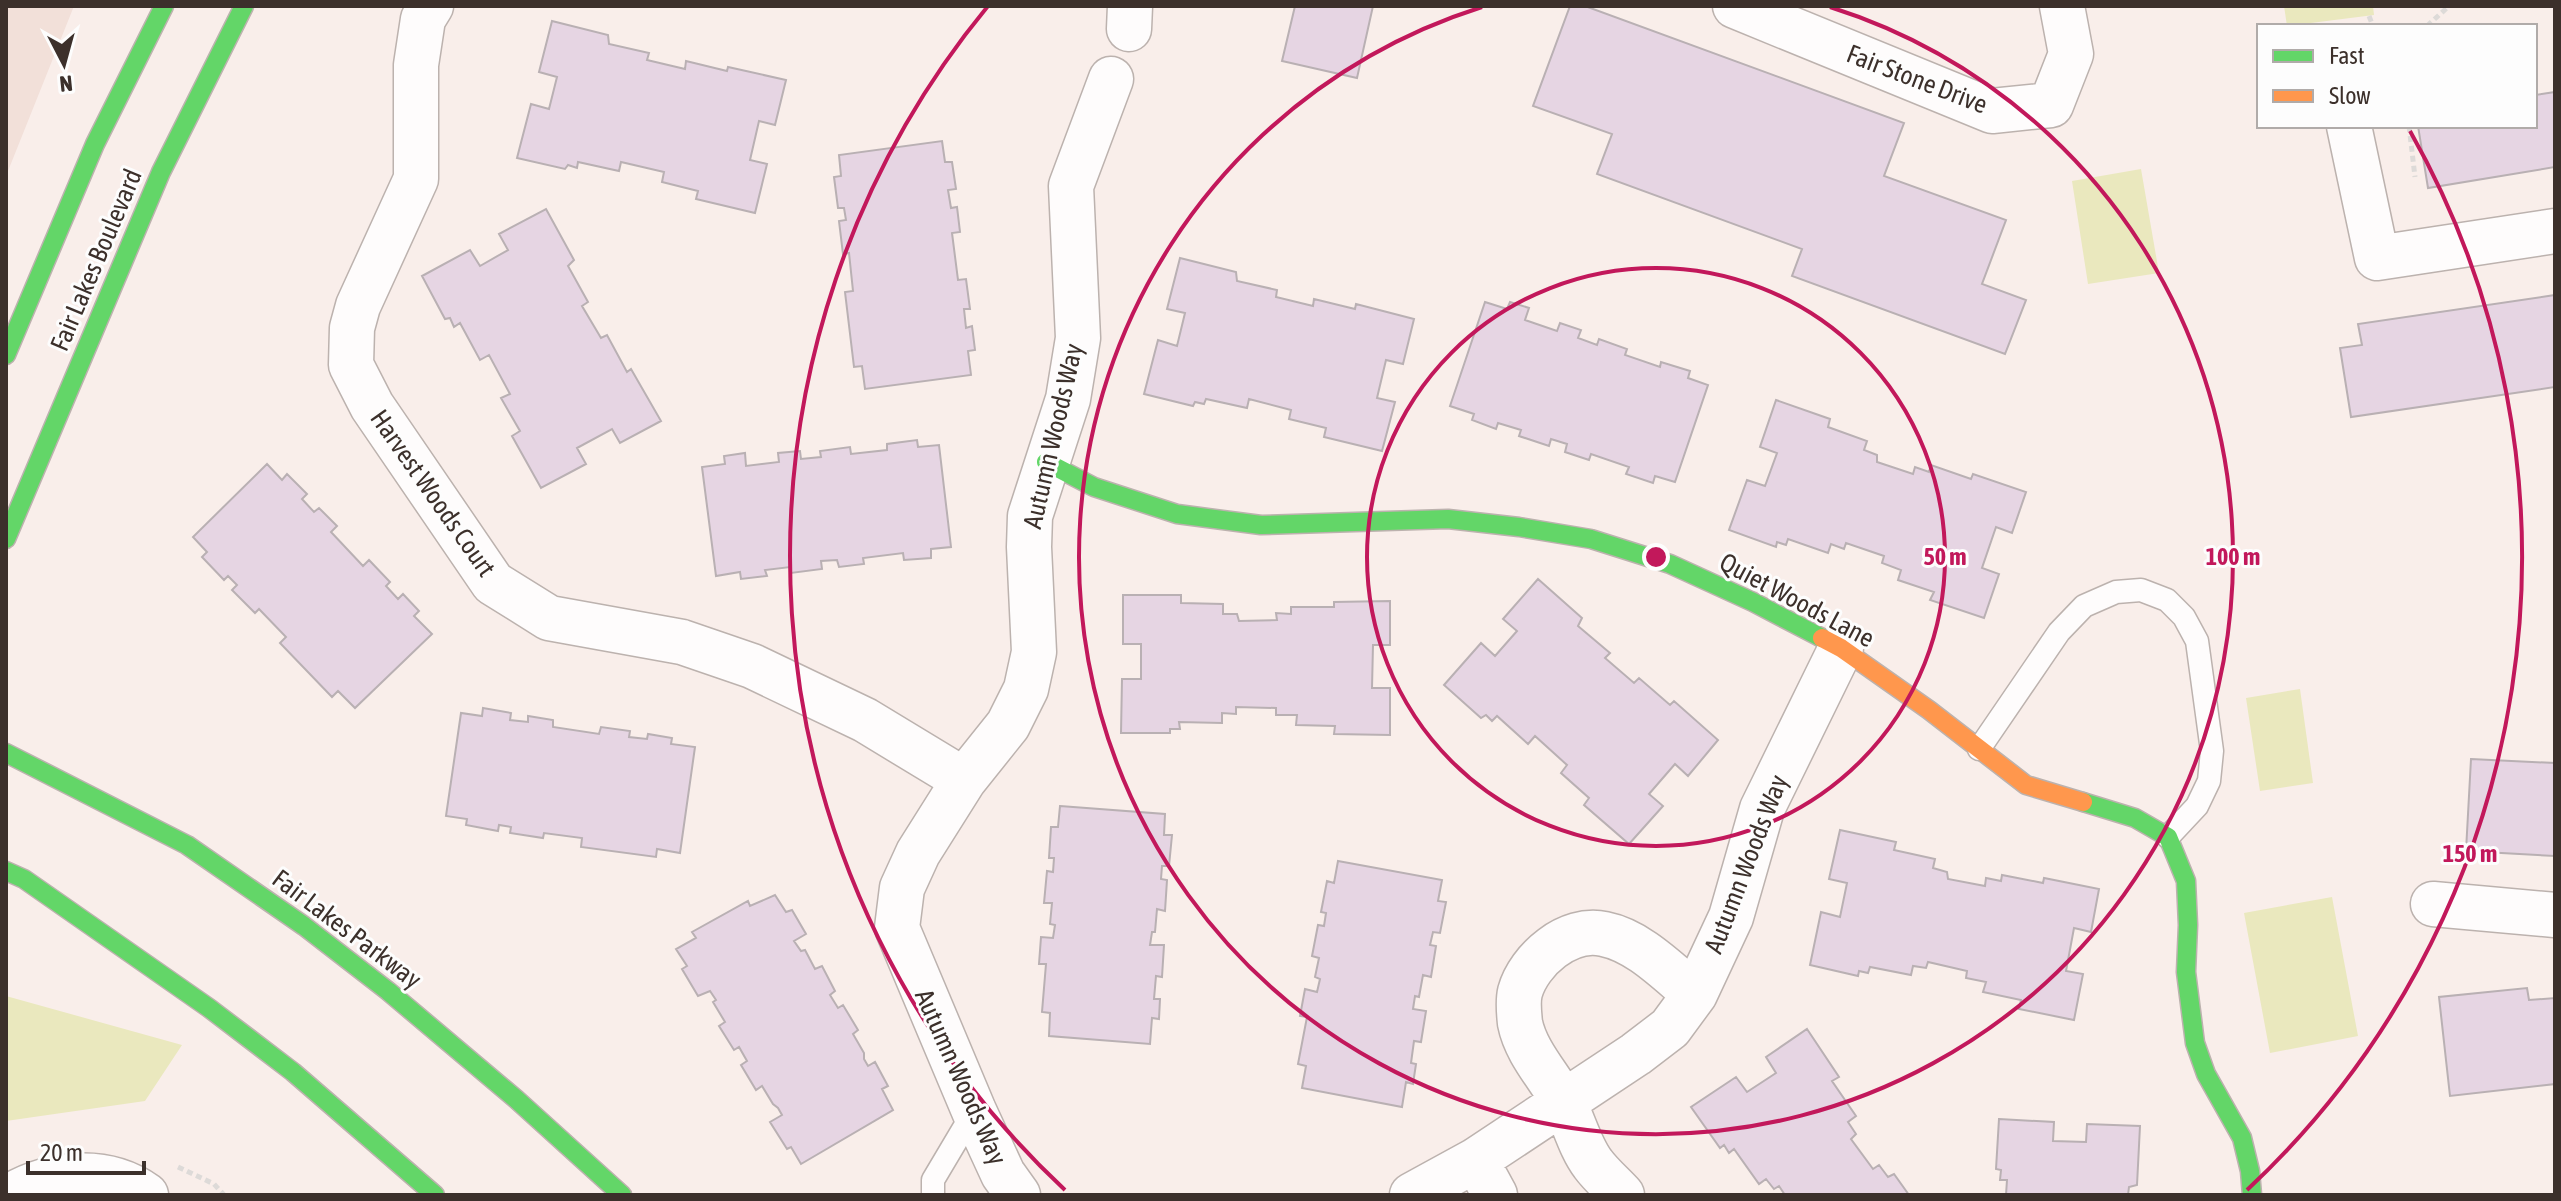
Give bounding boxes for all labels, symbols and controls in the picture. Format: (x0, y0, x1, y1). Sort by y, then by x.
north arrow (24, 24, 104, 104)
legend (2257, 24, 2537, 128)
street label: Fair Stone Drive (1843, 38, 1991, 120)
text: Fast (2329, 42, 2365, 69)
text: N (58, 70, 74, 97)
text: Slow (2329, 82, 2371, 109)
street label: Fair Lakes Boulevard (44, 165, 148, 355)
street label: Autumn Woods Way (1017, 340, 1089, 531)
street label: Harvest Woods Court (364, 404, 502, 582)
centre of rings (1642, 543, 1670, 571)
text: 50 m (1923, 543, 1967, 570)
text: 100 m (2206, 543, 2260, 570)
street label: Quiet Woods Lane (1715, 547, 1879, 653)
street label: Autumn Woods Way (1698, 770, 1794, 957)
text: 150 m (2443, 840, 2497, 867)
street label: Fair Lakes Parkway (267, 863, 427, 995)
street label: Autumn Woods Way (909, 985, 1013, 1170)
scale bar (28, 1125, 144, 1175)
text: 20 m (40, 1139, 83, 1166)

